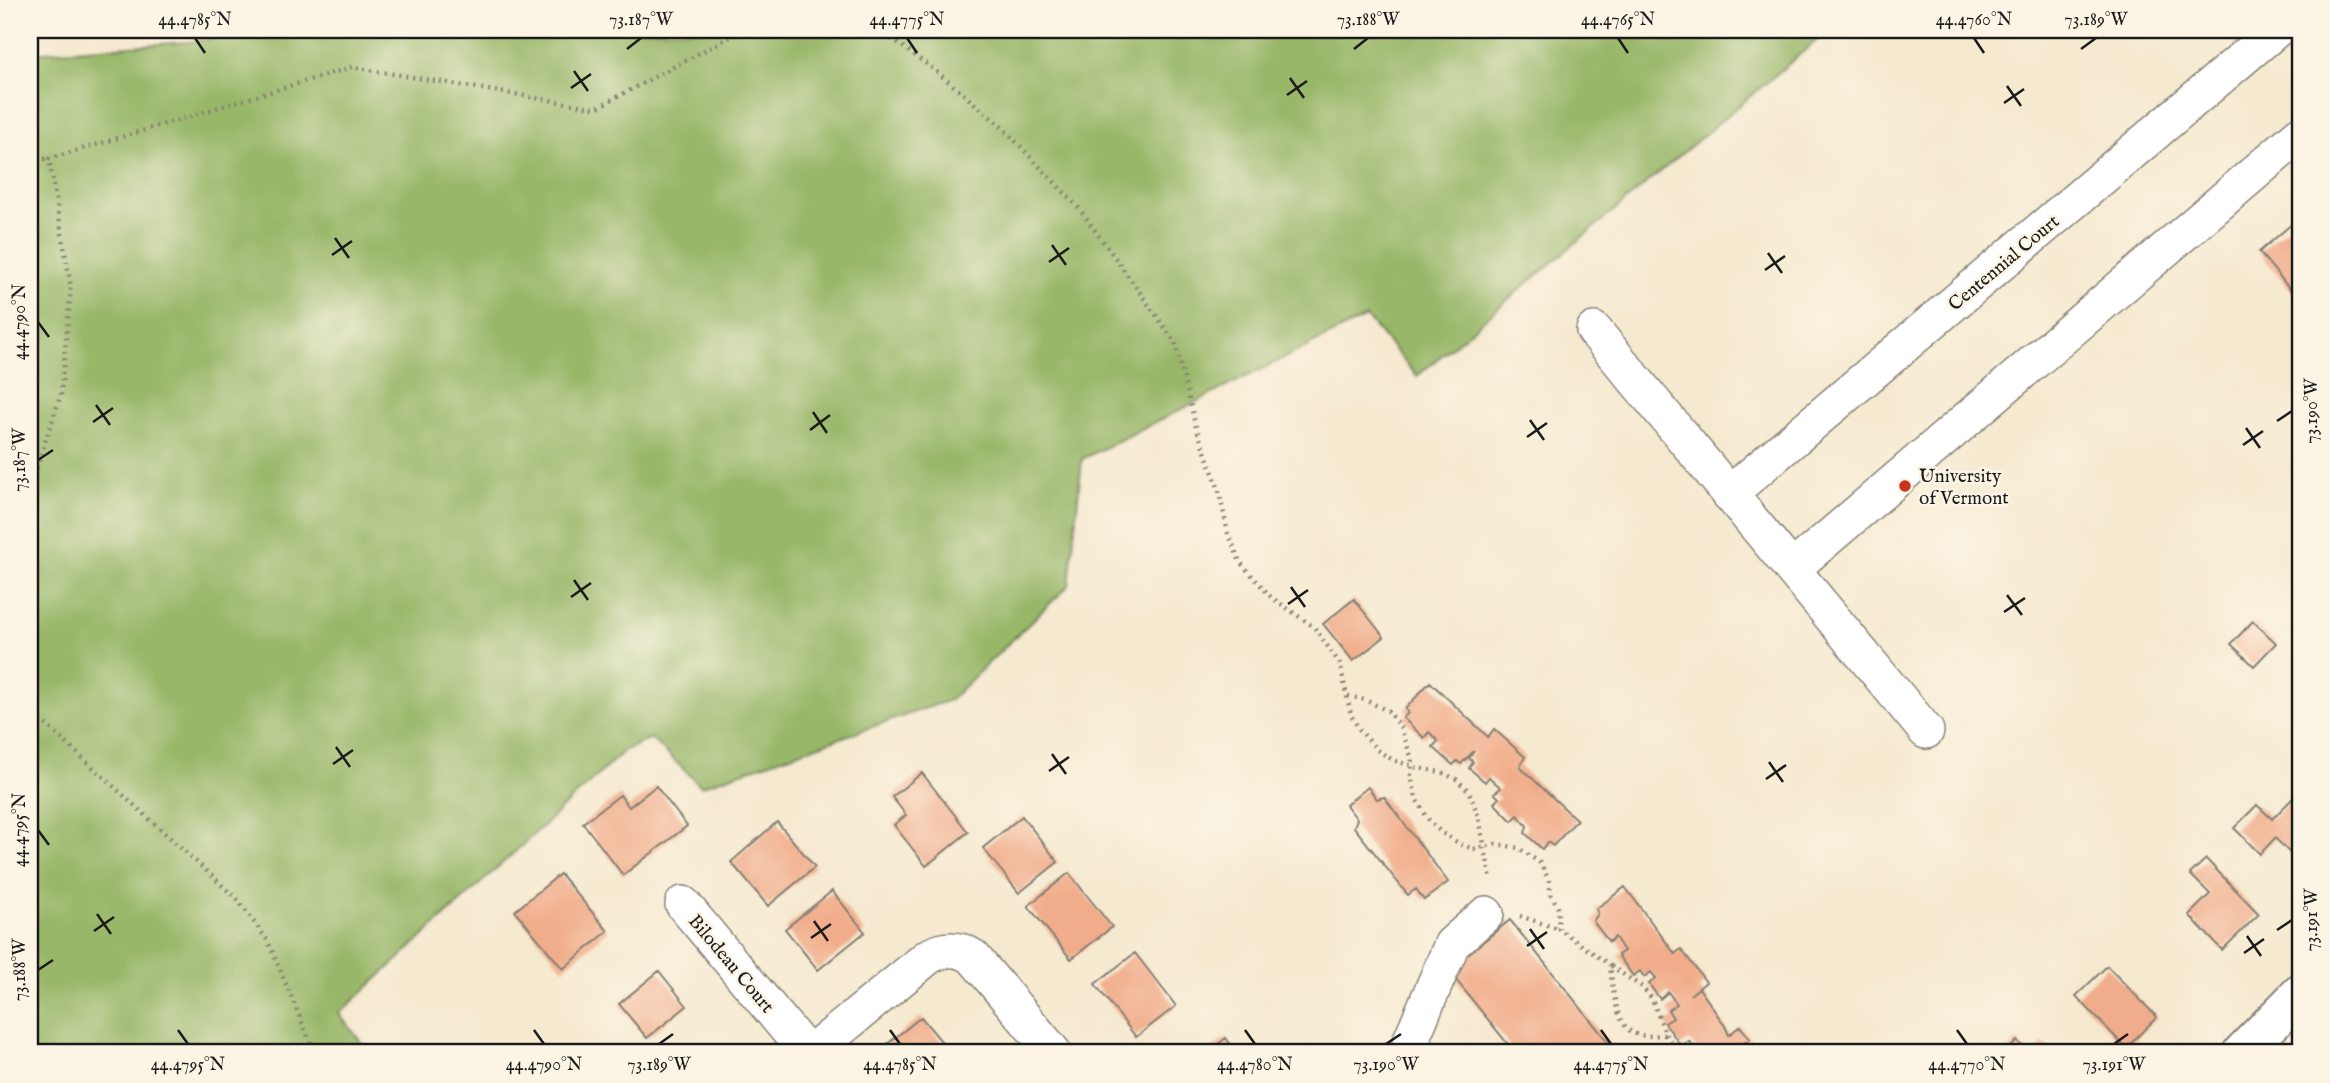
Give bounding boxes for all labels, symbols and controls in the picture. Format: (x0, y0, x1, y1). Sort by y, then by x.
text: 44.4785°N (158, 9, 232, 32)
text: 73.187°W (609, 9, 674, 32)
text: 44.4775°N (870, 9, 945, 32)
text: 73.188°W (1337, 9, 1400, 32)
text: 44.4765°N (1581, 9, 1655, 32)
text: 44.4760°N (1936, 9, 2013, 32)
text: 73.189°W (2064, 9, 2129, 32)
street label: Centennial Court (1944, 210, 2065, 317)
text: 44.4790°N (9, 283, 32, 360)
text: 73.190°W (2301, 378, 2324, 444)
text: 73.187°W (9, 427, 32, 492)
place label: University of Vermont (1919, 465, 2009, 511)
marker: University of Vermont (1897, 478, 1913, 494)
text: 44.4795°N (9, 792, 32, 867)
text: 73.191°W (2301, 888, 2324, 952)
street label: Bilodeau Court (682, 910, 779, 1019)
text: 73.188°W (9, 938, 32, 1001)
text: 44.4795°N (151, 1054, 226, 1077)
text: 44.4790°N (506, 1054, 583, 1077)
text: 73.189°W (627, 1054, 692, 1077)
text: 44.4785°N (863, 1054, 937, 1077)
text: 44.4780°N (1217, 1054, 1293, 1077)
text: 73.190°W (1353, 1054, 1419, 1077)
text: 44.4775°N (1574, 1054, 1649, 1077)
text: 44.4770°N (1928, 1054, 2006, 1077)
text: 73.191°W (2082, 1054, 2146, 1077)

